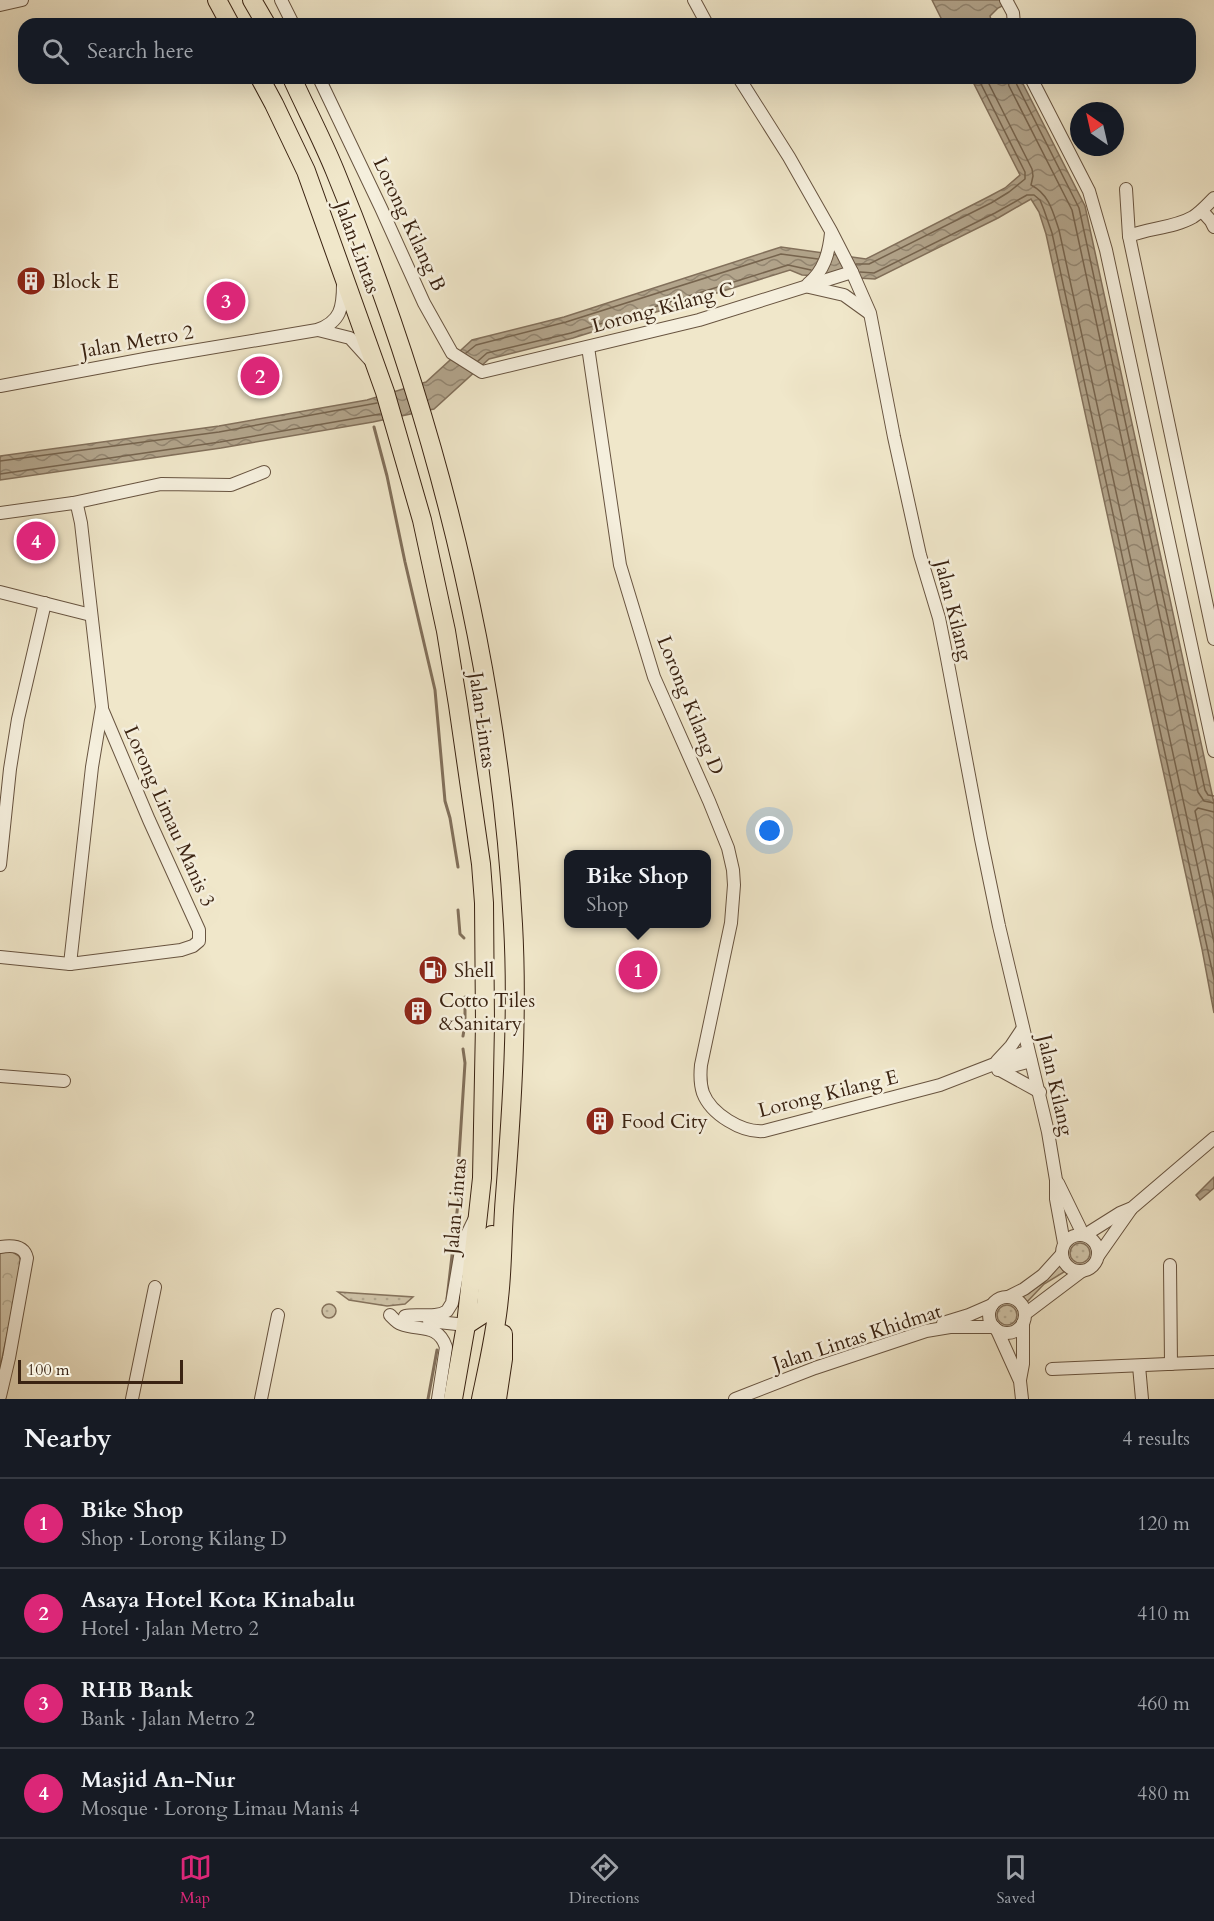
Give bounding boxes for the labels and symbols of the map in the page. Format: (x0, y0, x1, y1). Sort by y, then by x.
north arrow (1070, 102, 1124, 156)
street label: Lorong Kilang B (367, 153, 452, 296)
street label: Jalan Lintas (327, 194, 387, 297)
building icon: Block E (15, 265, 47, 297)
place label: Block E (52, 268, 119, 295)
street label: Lorong Kilang C (589, 275, 737, 339)
pin: 3 (206, 278, 246, 324)
street label: Jalan Metro 2 (76, 318, 195, 365)
pin: 2 (240, 354, 280, 398)
pin: 4 (16, 518, 56, 564)
street label: Jalan Kilang (927, 554, 979, 664)
street label: Lorong Kilang D (650, 632, 731, 779)
street label: Jalan Lintas (462, 667, 503, 770)
street label: Lorong Limau Manis 3 (117, 721, 222, 911)
your location (755, 816, 784, 845)
pin: 1 (618, 948, 658, 992)
fuel station icon: Shell (417, 954, 449, 986)
place label: Shell (454, 957, 494, 984)
place label: Cotto Tiles &Sanitary (439, 987, 535, 1037)
building icon: Cotto Tiles &Sanitary (402, 995, 434, 1027)
street label: Jalan Kilang (1030, 1029, 1080, 1139)
street label: Lorong Kilang E (755, 1063, 901, 1124)
building icon: Food City (584, 1105, 616, 1137)
place label: Food City (621, 1108, 708, 1135)
street label: Jalan Lintas (438, 1157, 473, 1258)
street label: Jalan Lintas Khidmat (766, 1297, 946, 1378)
scale bar (18, 1357, 183, 1384)

